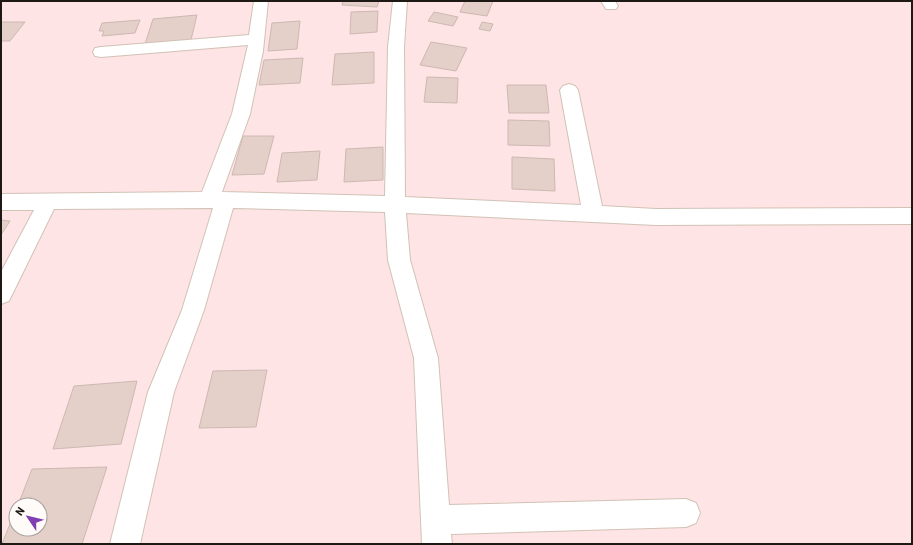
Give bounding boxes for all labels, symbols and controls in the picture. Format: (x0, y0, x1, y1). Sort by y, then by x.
north arrow (8, 497, 48, 537)
text: N (12, 504, 27, 518)

